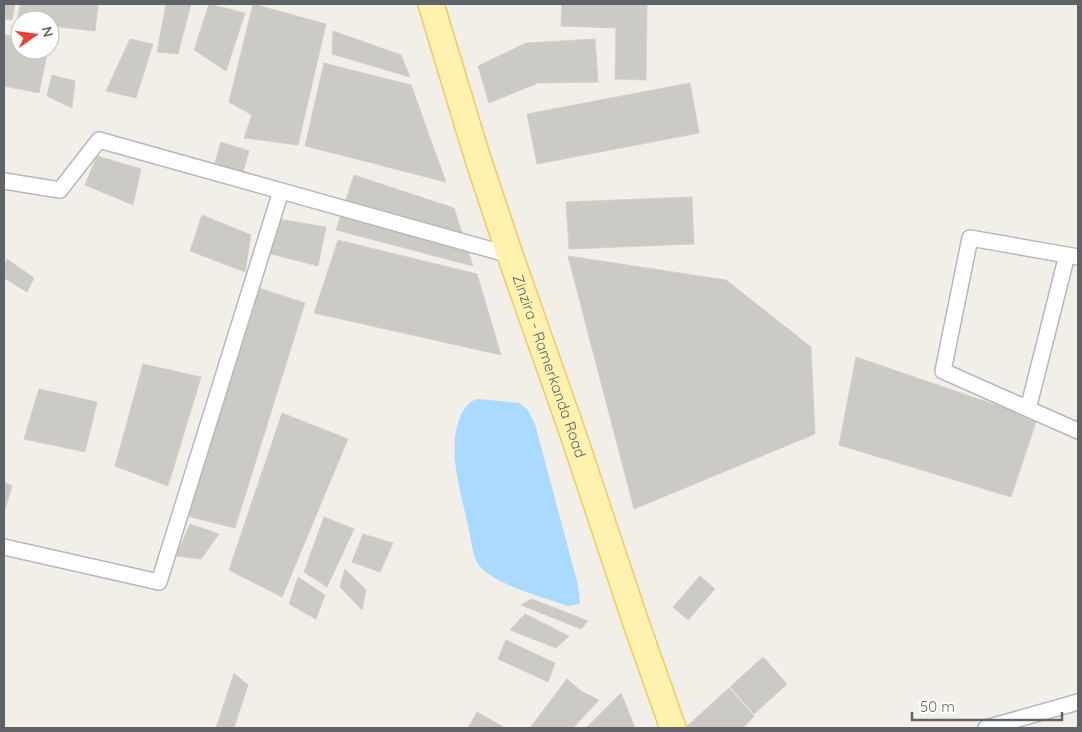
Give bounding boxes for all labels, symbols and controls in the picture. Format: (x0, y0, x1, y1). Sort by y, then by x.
north arrow (10, 10, 60, 60)
text: N (38, 25, 58, 39)
street label: Zinzira - Ramerkanda Road (509, 272, 590, 460)
scale bar (912, 690, 1062, 722)
text: 50 m (920, 697, 955, 716)

